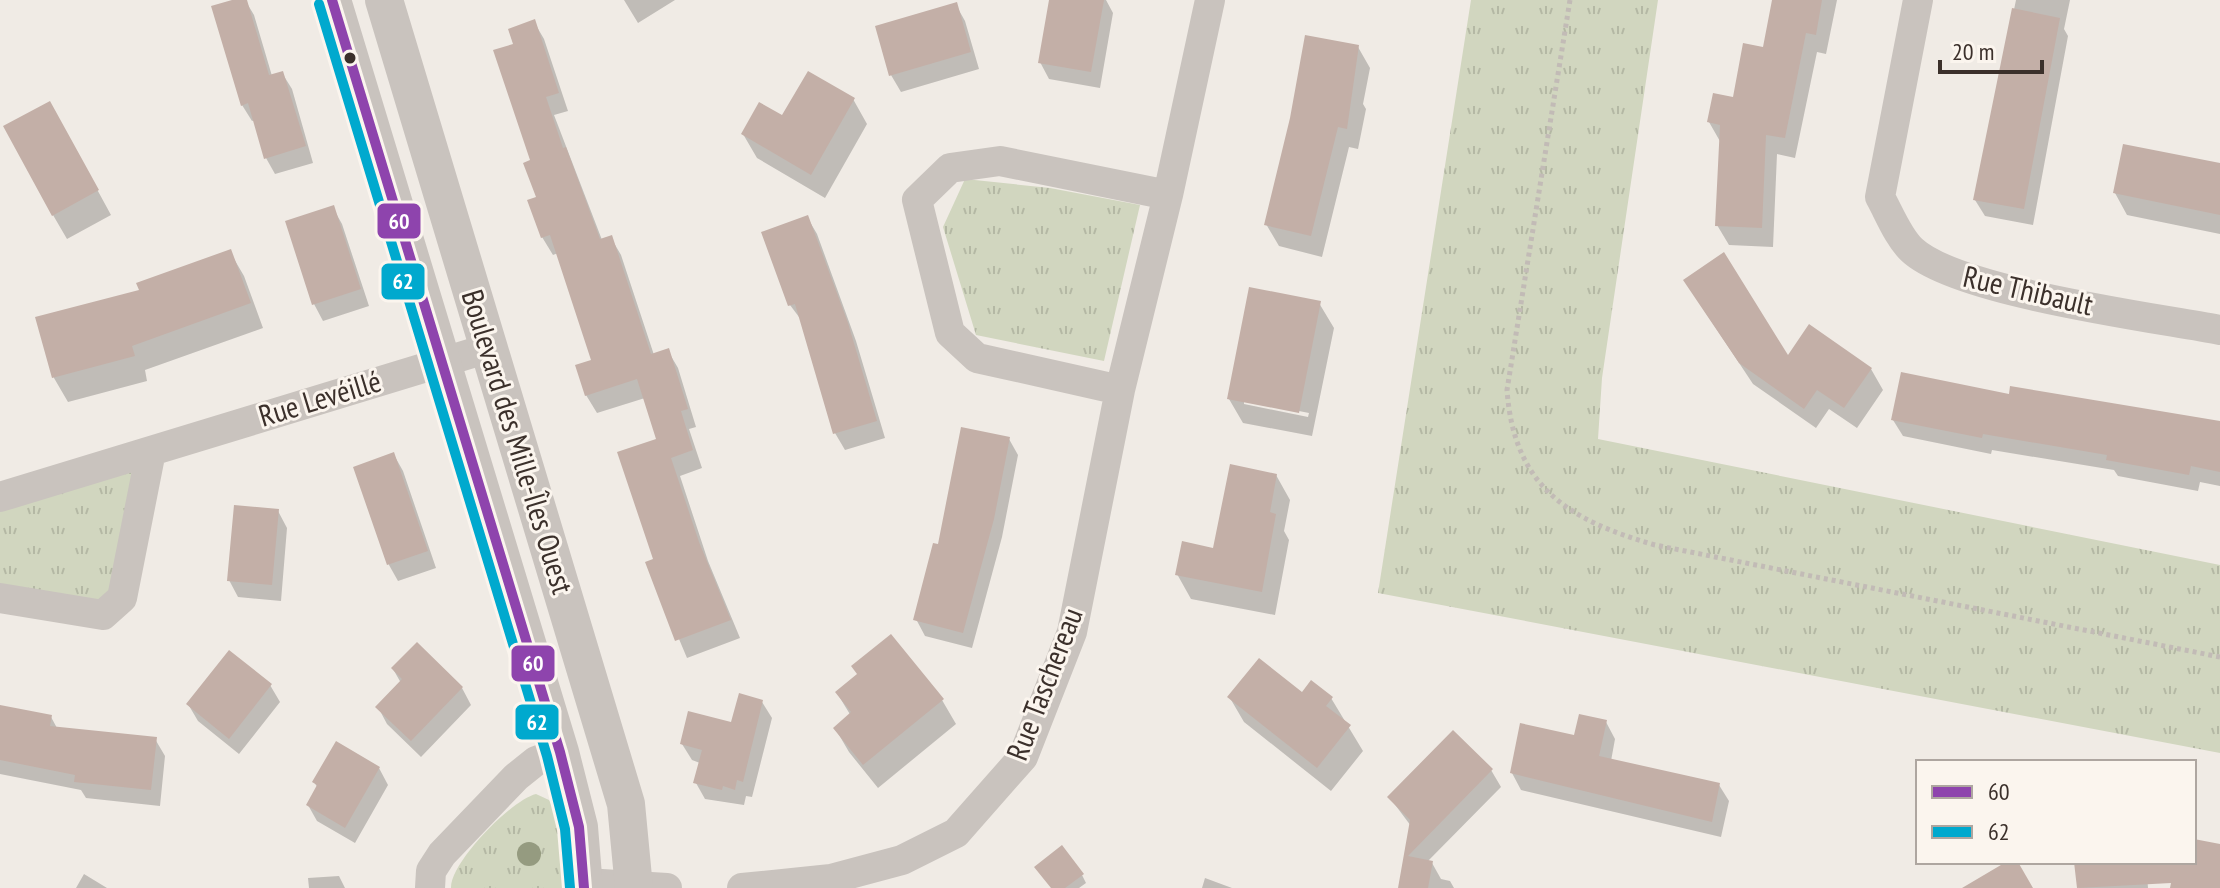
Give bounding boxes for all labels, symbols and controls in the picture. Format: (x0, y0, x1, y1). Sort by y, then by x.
scale bar (1940, 24, 2042, 74)
text: 20 m (1952, 36, 1994, 67)
unlabelled marker (342, 50, 358, 66)
line badge: 60 (376, 202, 422, 240)
text: 60 (388, 207, 410, 235)
street label: Rue Thibault (1960, 256, 2098, 324)
line badge: 62 (380, 262, 426, 301)
text: 62 (392, 267, 414, 295)
street label: Boulevard des Mille-Îles Ouest (454, 285, 583, 599)
street label: Rue Levéillé (254, 360, 386, 435)
street label: Rue Taschereau (997, 602, 1091, 765)
line badge: 60 (510, 644, 556, 683)
text: 60 (522, 649, 544, 677)
line badge: 62 (514, 703, 560, 741)
text: 62 (526, 708, 548, 736)
legend (1916, 760, 2196, 864)
text: 60 (1988, 776, 2010, 807)
text: 62 (1988, 816, 2010, 847)

